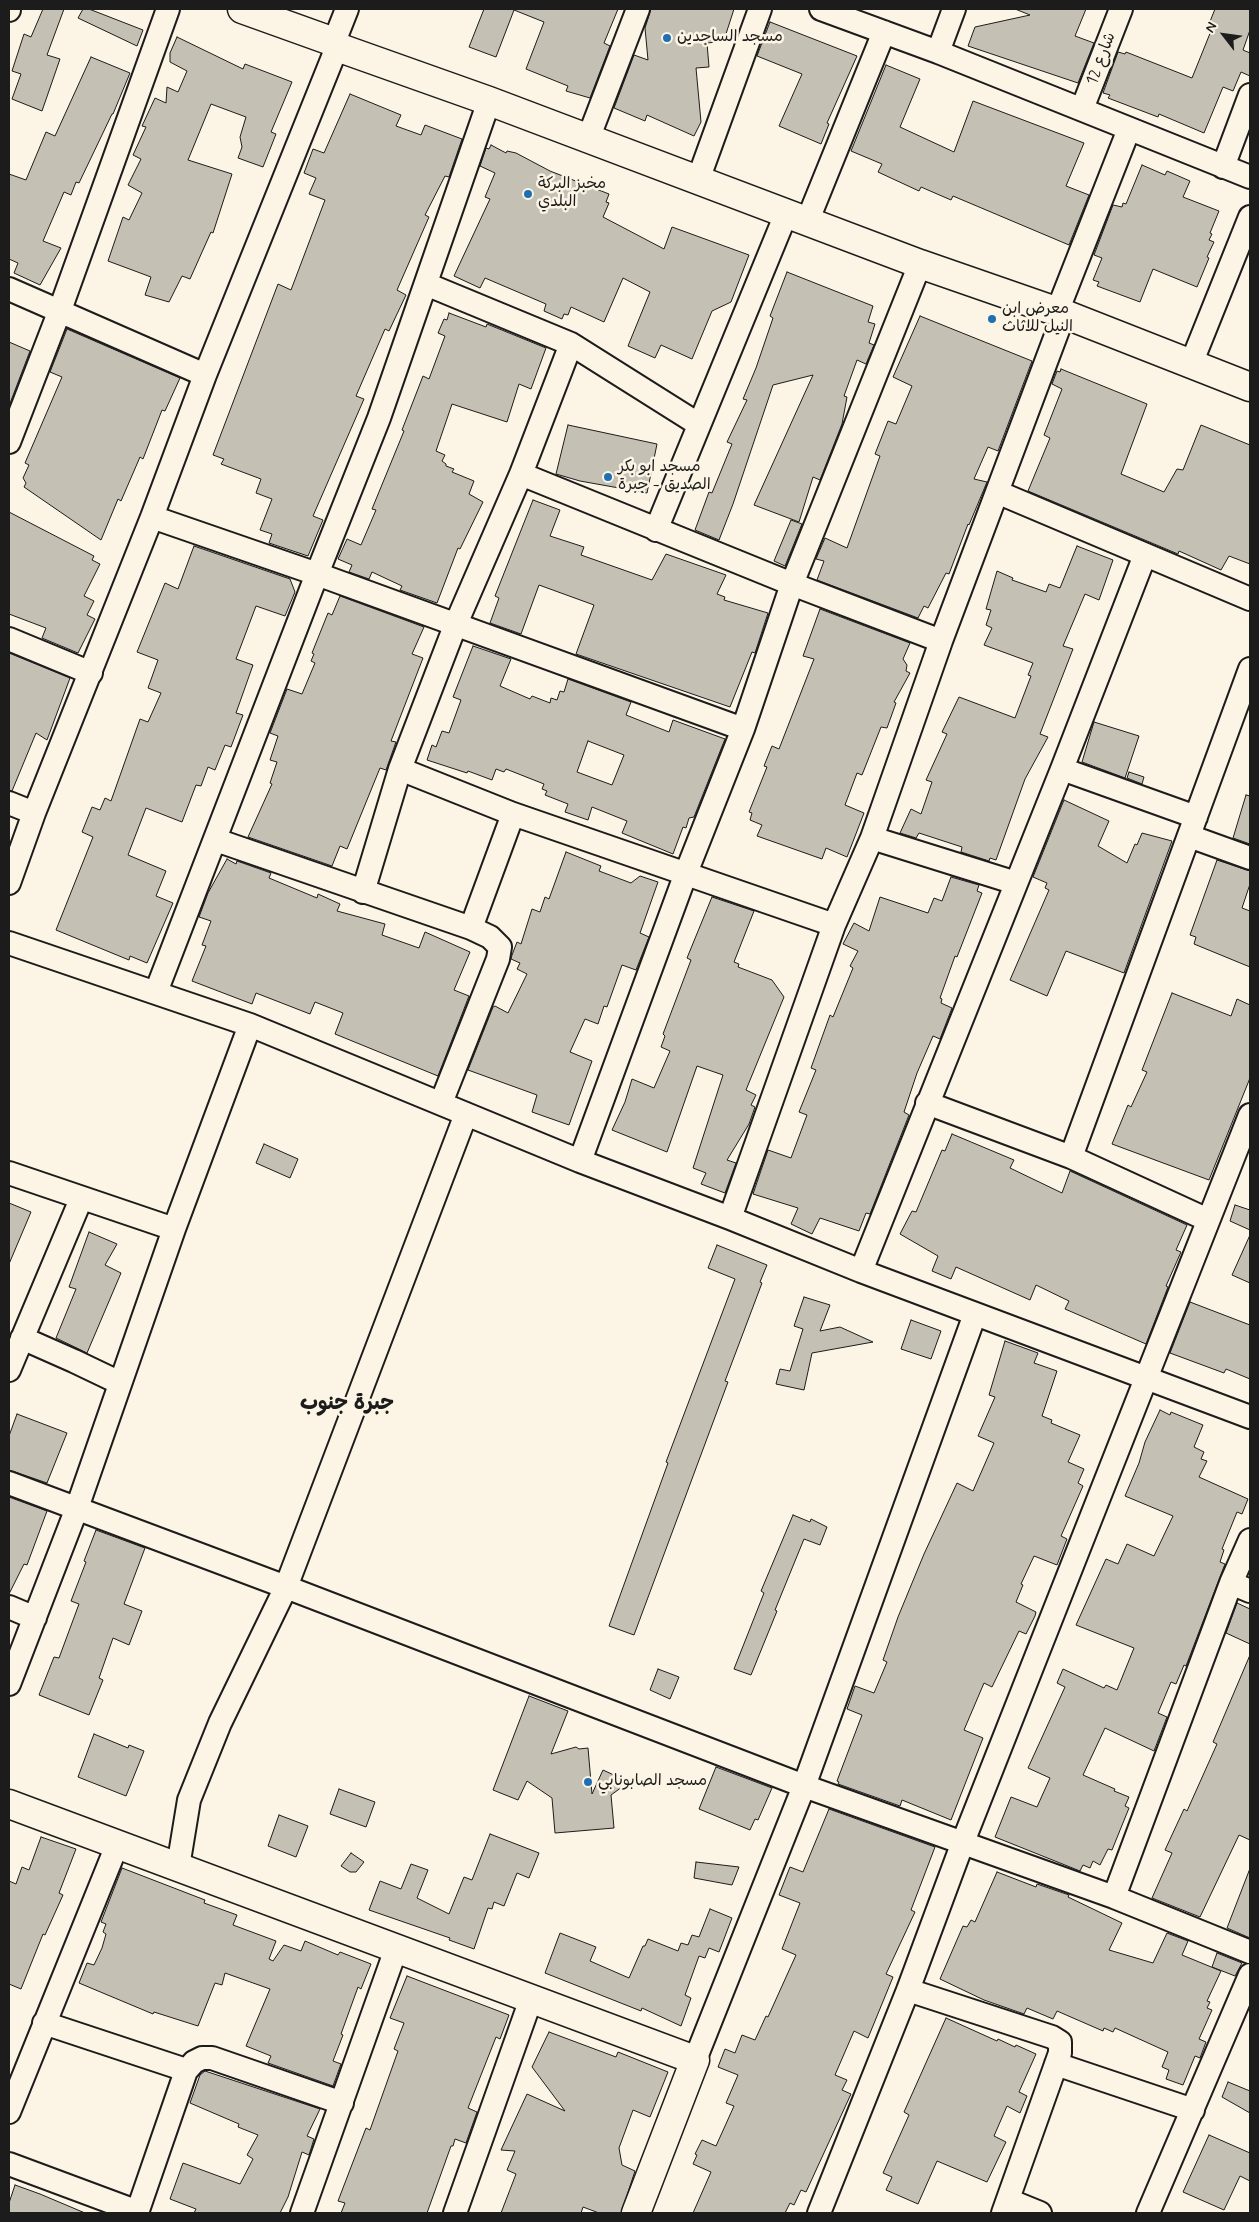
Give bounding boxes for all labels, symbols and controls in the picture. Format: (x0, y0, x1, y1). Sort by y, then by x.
north arrow (1199, 10, 1249, 60)
text: N (1201, 19, 1221, 36)
place label: مسجد الساجدين (677, 28, 783, 48)
street label: شارع 12 (1083, 30, 1121, 88)
marker: مسجد الساجدين (661, 32, 673, 44)
place label: مخبز البركة البلدي (538, 175, 606, 213)
marker: مخبز البركة البلدي (522, 188, 534, 200)
place label: معرض ابن النيل للاثاث (1002, 300, 1073, 338)
marker: معرض ابن النيل للاثاث (986, 313, 998, 325)
place label: مسجد ابو بكر الصديق - جبرة (618, 458, 711, 496)
marker: مسجد ابو بكر الصديق - جبرة (602, 471, 614, 483)
district label: جبرة جنوب (300, 1392, 394, 1418)
place label: مسجد الصابونابي (598, 1772, 707, 1792)
marker: مسجد الصابونابي (582, 1776, 594, 1788)

